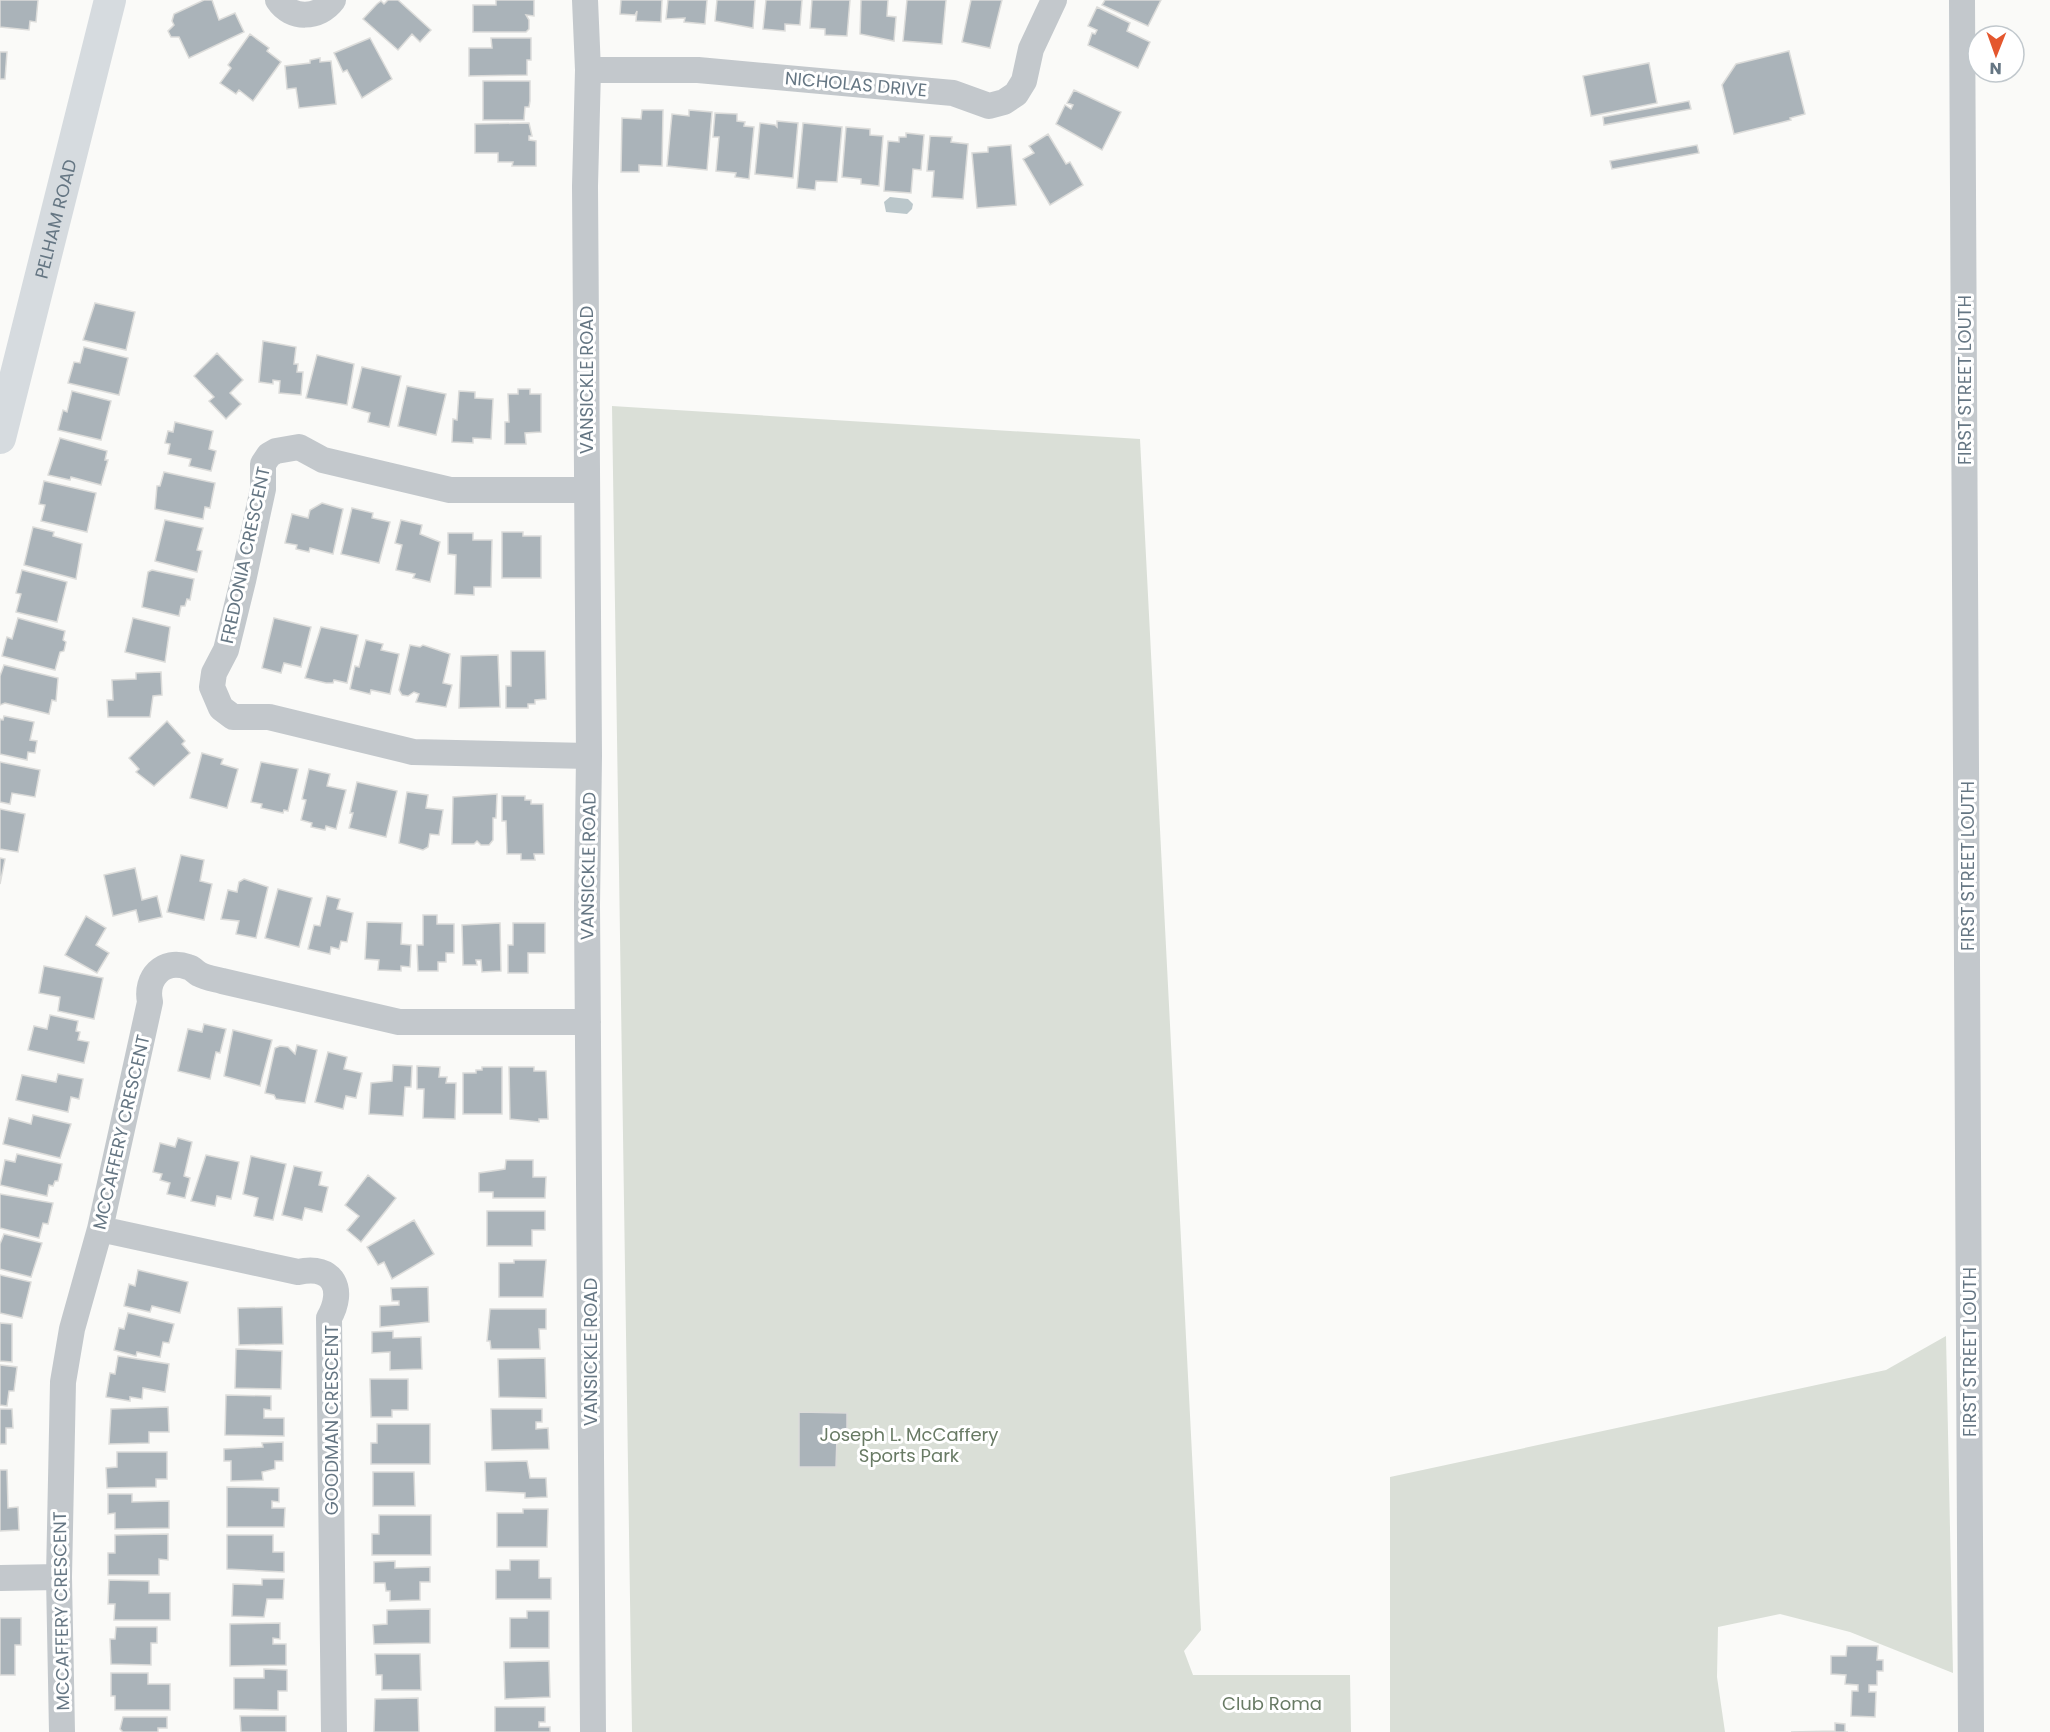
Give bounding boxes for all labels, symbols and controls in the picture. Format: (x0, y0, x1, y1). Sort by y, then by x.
north arrow (1966, 24, 2026, 84)
text: N (1990, 57, 2002, 80)
street label: NICHOLAS DRIVE (784, 65, 928, 103)
street label: PELHAM ROAD (28, 156, 82, 281)
street label: FIRST STREET LOUTH (1952, 295, 1977, 465)
street label: VANSICKLE ROAD (574, 306, 599, 454)
street label: FREDONIA CRESCENT (214, 464, 276, 646)
street label: FIRST STREET LOUTH (1955, 781, 1980, 951)
street label: VANSICKLE ROAD (574, 792, 602, 940)
street label: MCCAFFERY CRESCENT (86, 1032, 156, 1232)
street label: FIRST STREET LOUTH (1957, 1267, 1982, 1437)
street label: VANSICKLE ROAD (578, 1278, 603, 1426)
street label: GOODMAN CRESCENT (319, 1325, 344, 1515)
park label: Joseph L. McCaffery Sports Park (820, 1422, 998, 1468)
street label: MCCAFFERY CRESCENT (47, 1511, 75, 1711)
park label: Club Roma (1222, 1691, 1322, 1716)

